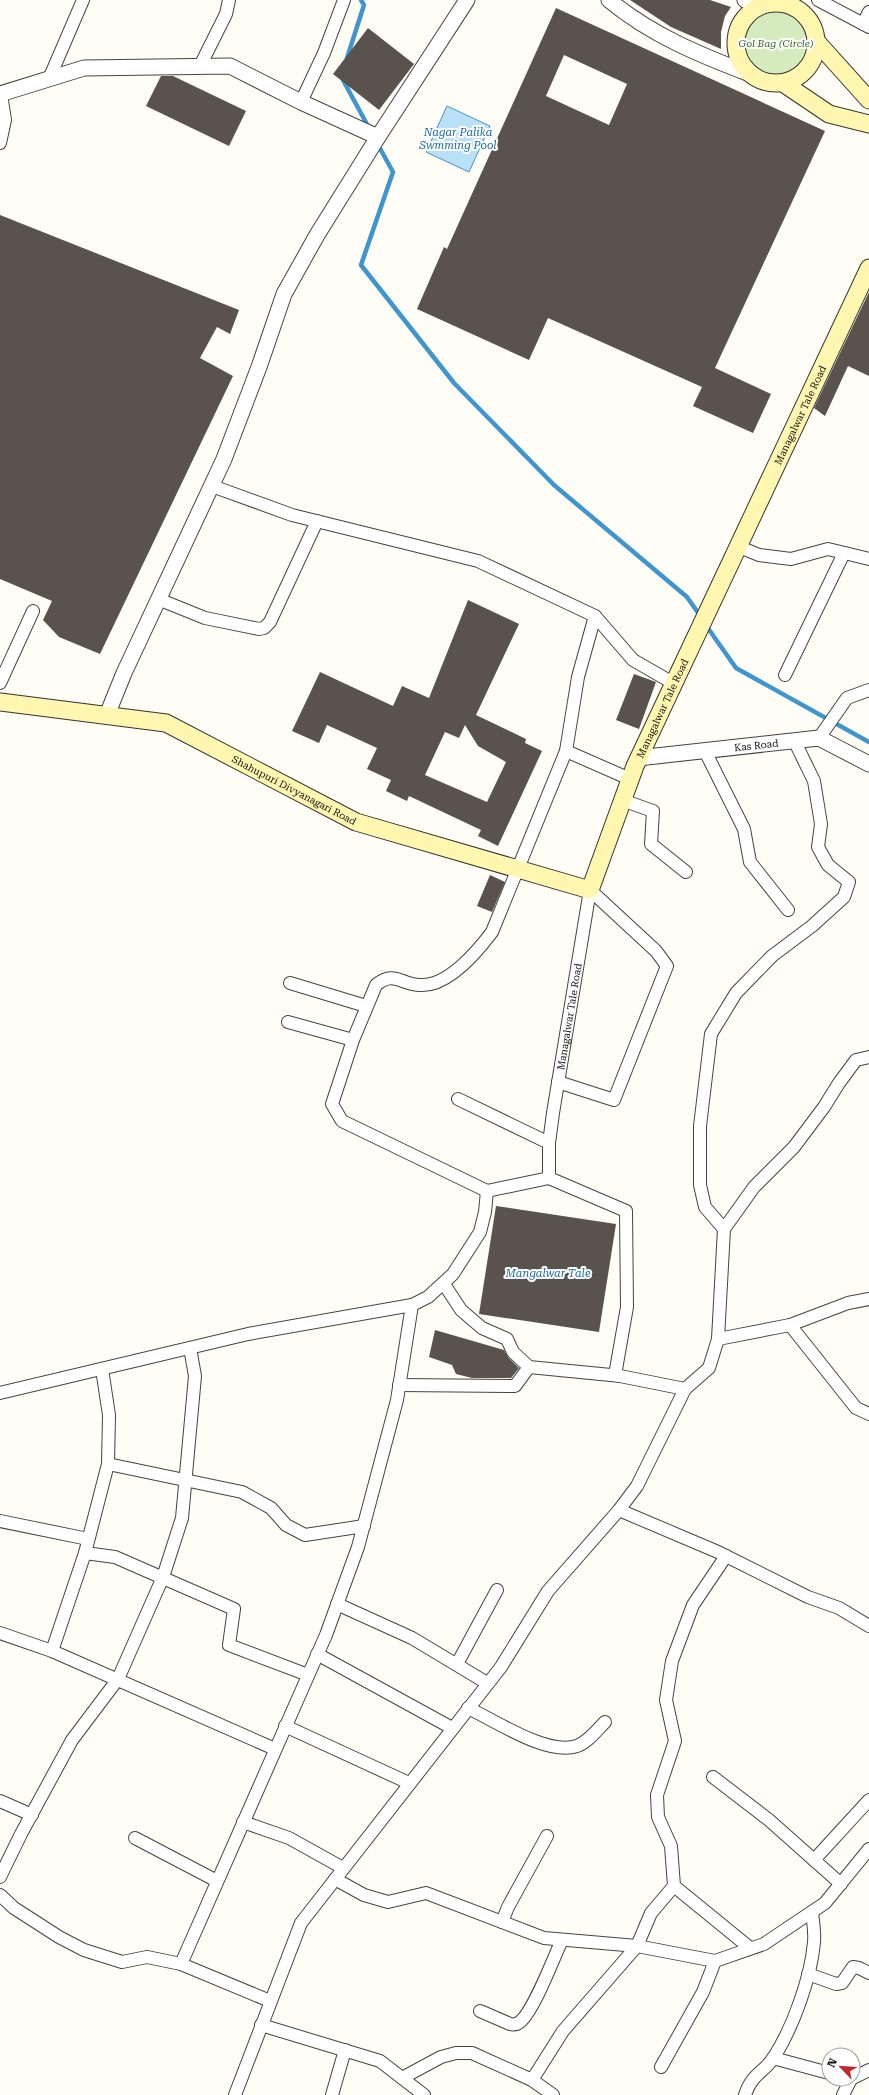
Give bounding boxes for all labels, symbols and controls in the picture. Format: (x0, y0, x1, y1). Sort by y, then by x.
park label: Gol Bag (Circle) (738, 38, 814, 49)
water label: Nagar Palika Swmming Pool (418, 126, 497, 152)
street label: Managalwar Tale Road (772, 363, 829, 466)
street label: Managalwar Tale Road (635, 657, 691, 760)
street label: Kas Road (734, 737, 780, 753)
street label: Shahupuri Divyanagari Road (230, 753, 359, 828)
street label: Managalwar Tale Road (555, 962, 584, 1071)
water label: Mangalwar Tale (505, 1267, 591, 1280)
north arrow (821, 2047, 861, 2087)
text: N (825, 2056, 840, 2070)

